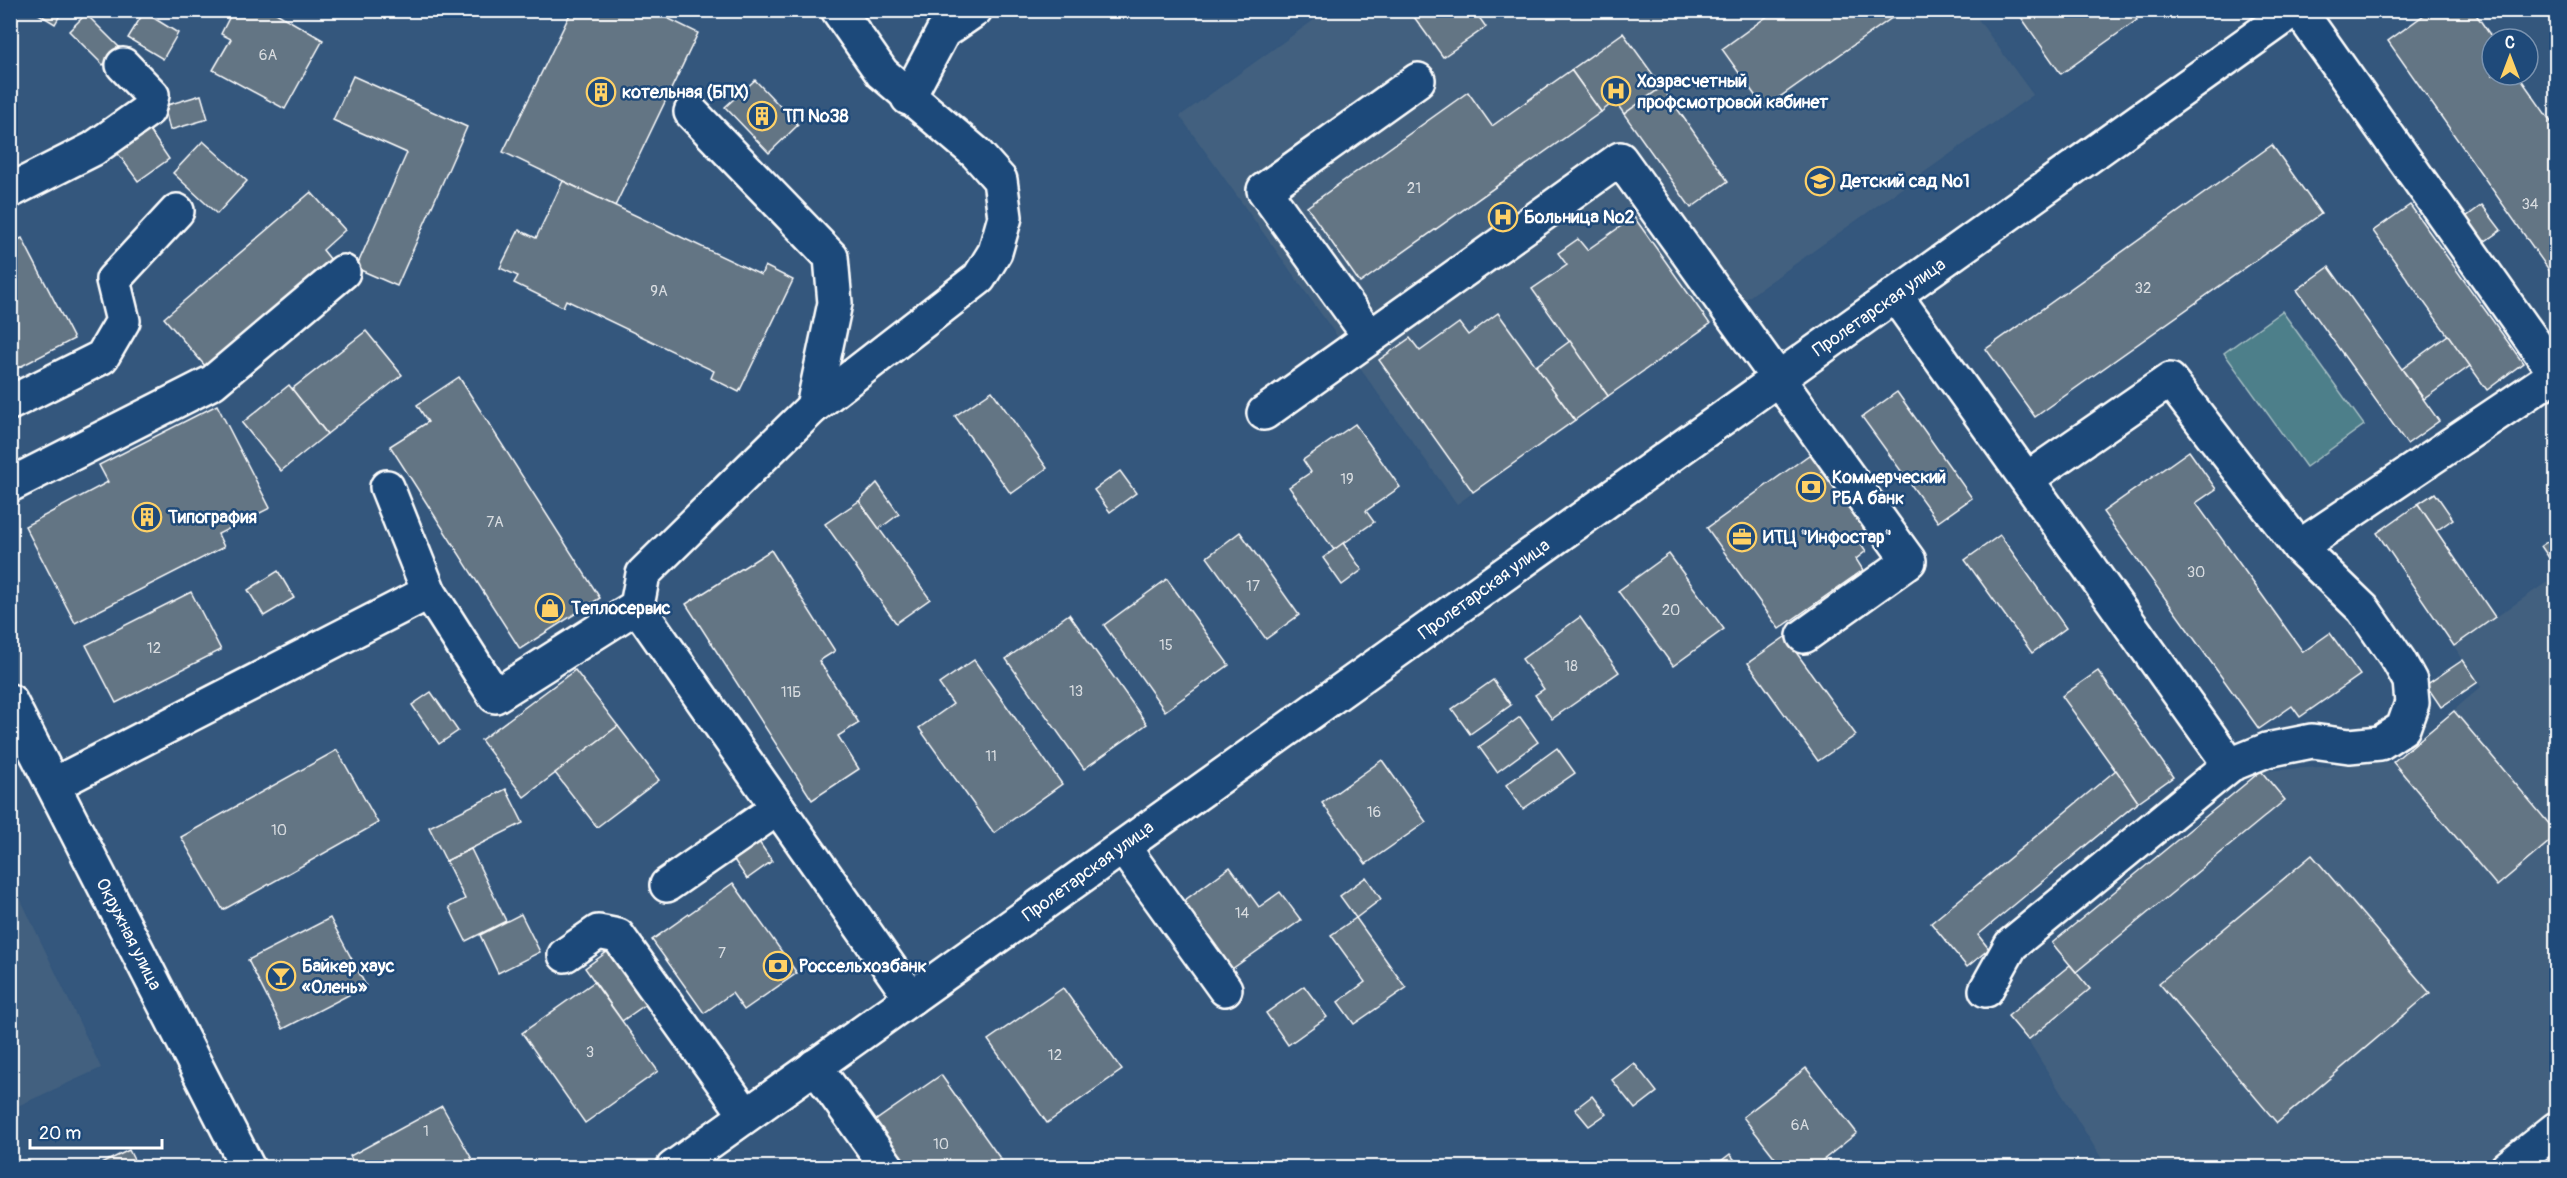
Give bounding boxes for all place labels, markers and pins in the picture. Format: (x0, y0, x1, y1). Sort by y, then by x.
place label: Хозрасчетный профсмотровой кабинет (1637, 70, 1829, 114)
hospital icon: Хозрасчетный профсмотровой кабинет (1600, 75, 1632, 107)
building icon: котельная (БПХ) (585, 76, 617, 108)
place label: котельная (БПХ) (622, 81, 750, 104)
building icon: ТП №38 (746, 100, 778, 132)
place label: ТП №38 (782, 105, 849, 128)
school or university icon: Детский сад №1 (1804, 165, 1836, 197)
place label: Детский сад №1 (1840, 170, 1970, 193)
hospital icon: Больница №2 (1487, 201, 1519, 233)
place label: Больница №2 (1524, 206, 1635, 229)
place label: Коммерческий РБА банк (1832, 466, 1946, 510)
bank icon: Коммерческий РБА банк (1795, 471, 1827, 503)
building icon: Типография (131, 501, 163, 533)
place label: Типография (167, 506, 257, 529)
office icon: ИТЦ "Инфостар" (1726, 521, 1758, 553)
place label: ИТЦ "Инфостар" (1763, 526, 1892, 549)
shop icon: Теплосервис (534, 592, 566, 624)
place label: Теплосервис (570, 597, 671, 620)
bank icon: Россельхозбанк (762, 950, 794, 982)
place label: Байкер хаус «Олень» (302, 955, 395, 999)
place label: Россельхозбанк (799, 955, 927, 978)
bar icon: Байкер хаус «Олень» (265, 960, 297, 992)

